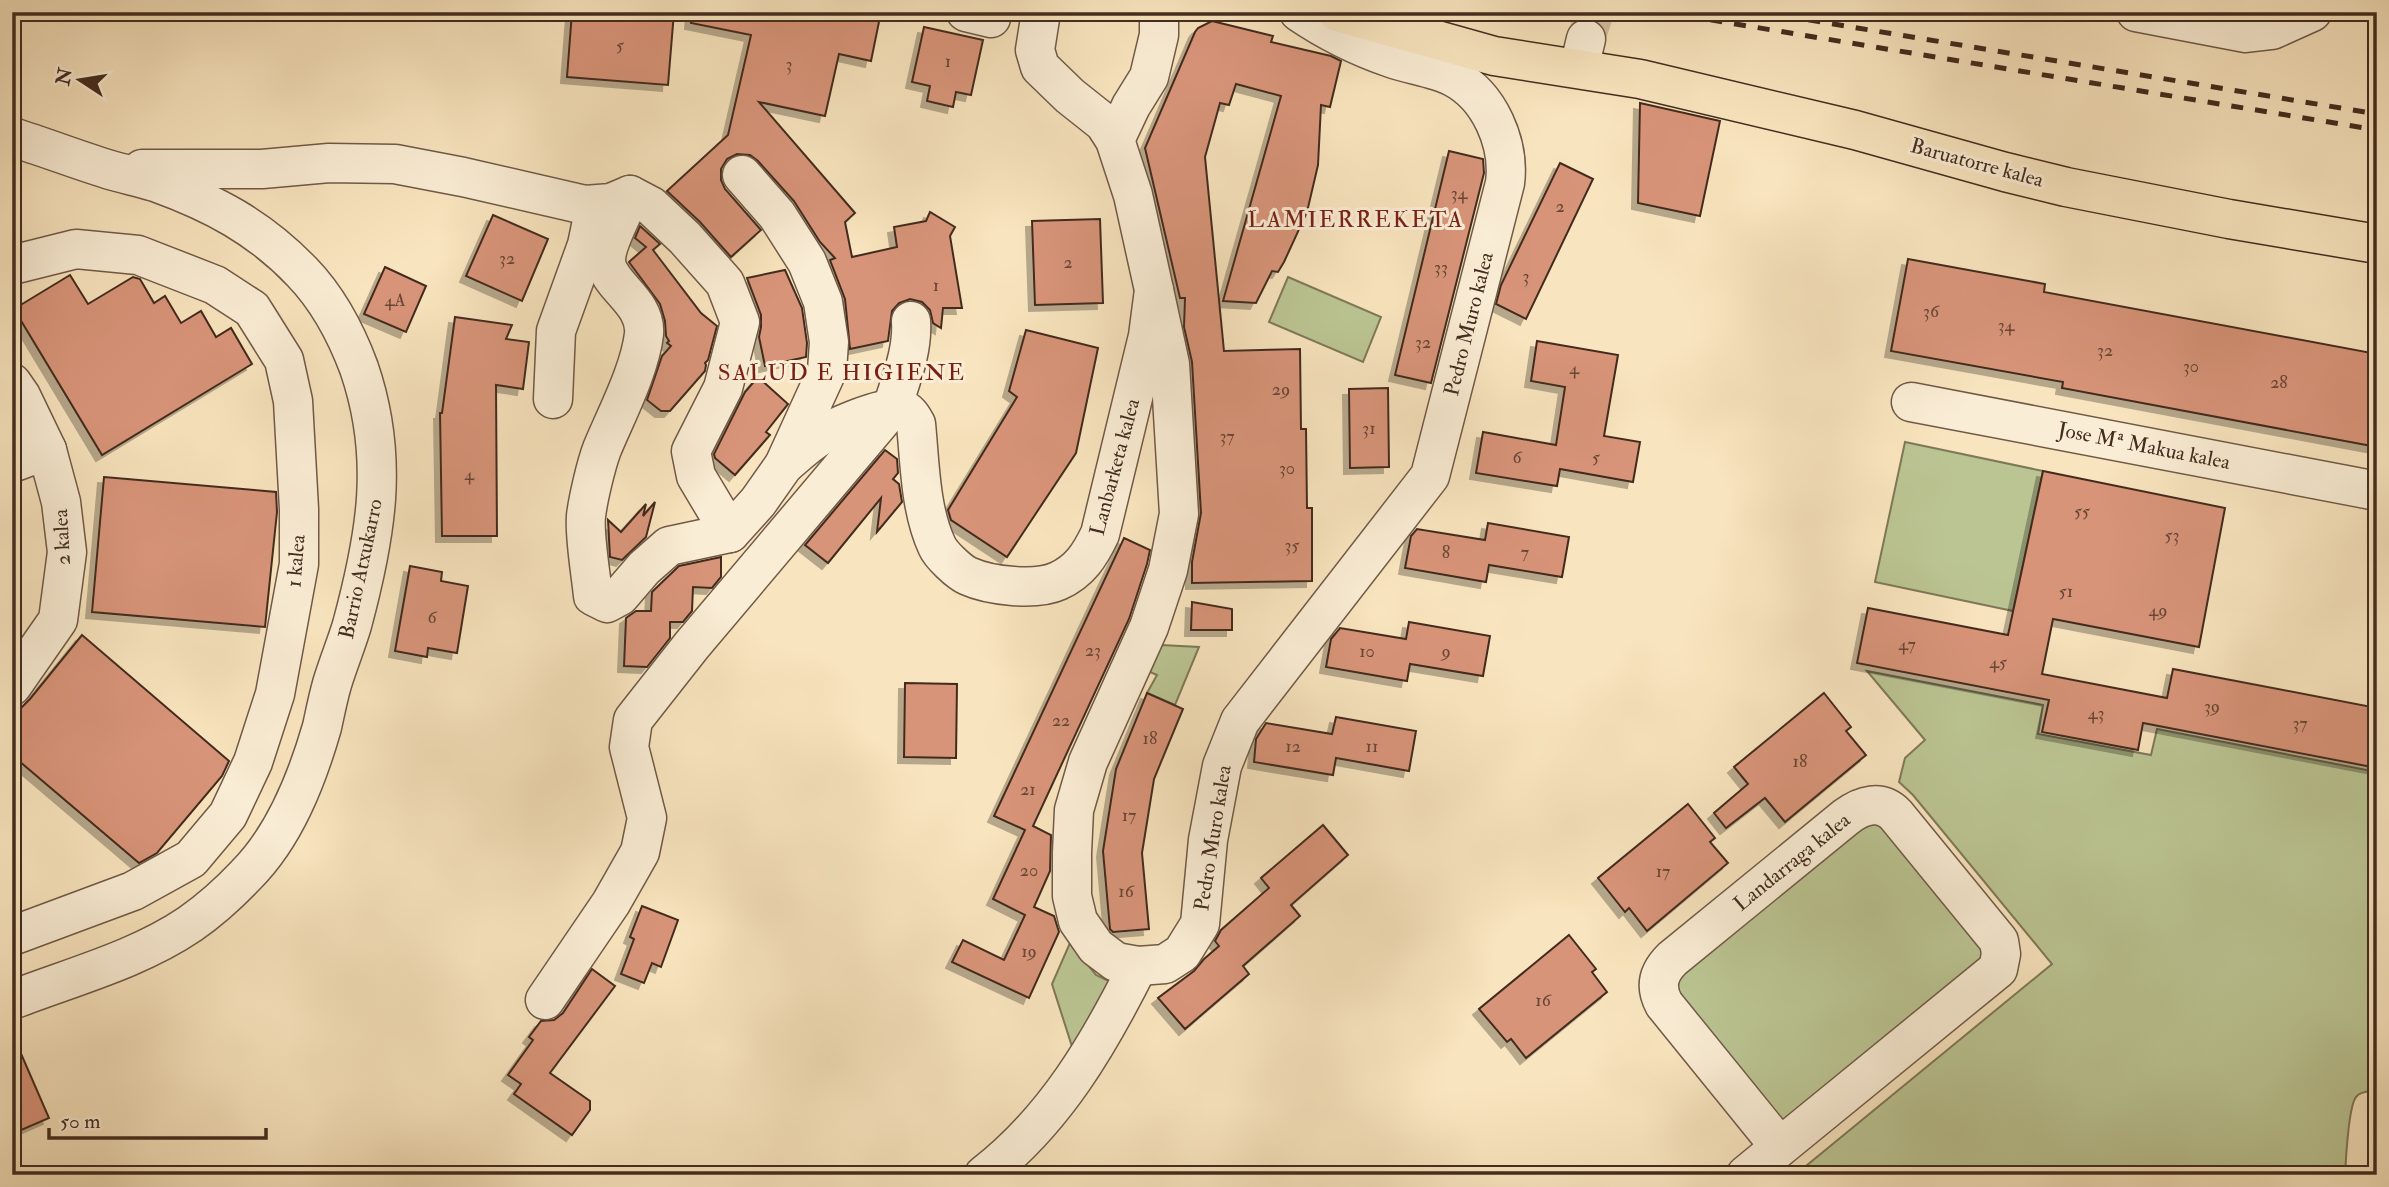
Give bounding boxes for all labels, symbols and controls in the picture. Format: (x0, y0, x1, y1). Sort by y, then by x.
house number: 5 (616, 34, 624, 57)
north arrow (46, 46, 116, 116)
house number: 1 (945, 50, 951, 73)
house number: 3 (786, 53, 792, 76)
text: N (51, 65, 78, 88)
street label: Baruatorre kalea (1908, 132, 2047, 194)
house number: 34 (1451, 182, 1469, 205)
house number: 2 (1555, 195, 1565, 218)
district label: LAMIERREKETA (1248, 205, 1464, 234)
house number: 32 (499, 247, 515, 270)
street label: Pedro Muro kalea (1438, 249, 1500, 399)
house number: 2 (1063, 251, 1073, 274)
house number: 33 (1434, 256, 1448, 279)
house number: 3 (1523, 265, 1529, 288)
house number: 1 (933, 274, 939, 297)
house number: 4A (384, 289, 406, 312)
house number: 36 (1923, 300, 1940, 323)
house number: 34 (1998, 314, 2016, 337)
house number: 32 (1415, 331, 1431, 354)
house number: 32 (2097, 339, 2113, 362)
house number: 30 (2183, 355, 2199, 378)
house number: 4 (1569, 357, 1580, 380)
district label: SALUD E HIGIENE (718, 358, 966, 387)
house number: 28 (2270, 371, 2288, 394)
house number: 29 (1272, 378, 1290, 401)
street label: Lanbarketa kalea (1084, 395, 1146, 539)
street label: Jose Mª Makua kalea (2055, 416, 2233, 476)
house number: 31 (1362, 417, 1376, 440)
house number: 37 (1219, 425, 1235, 448)
house number: 6 (1512, 446, 1522, 469)
house number: 5 (1592, 446, 1600, 469)
house number: 30 (1279, 457, 1295, 480)
house number: 4 (464, 463, 475, 486)
street label: Barrio Atxukarro (333, 496, 389, 642)
house number: 55 (2074, 500, 2090, 523)
street label: 2 kalea (47, 508, 77, 566)
house number: 53 (2165, 524, 2179, 547)
street label: 1 kalea (280, 533, 312, 589)
house number: 35 (1285, 534, 1299, 557)
house number: 8 (1442, 541, 1450, 564)
house number: 7 (1521, 541, 1529, 564)
house number: 51 (2059, 580, 2073, 603)
house number: 49 (2149, 599, 2167, 622)
house number: 6 (427, 606, 437, 629)
house number: 47 (1898, 633, 1916, 656)
house number: 23 (1085, 639, 1101, 662)
house number: 10 (1359, 640, 1375, 663)
house number: 9 (1439, 640, 1451, 663)
house number: 45 (1989, 651, 2007, 674)
house number: 39 (2204, 695, 2220, 718)
house number: 43 (2088, 702, 2104, 725)
house number: 22 (1052, 709, 1070, 732)
house number: 37 (2292, 712, 2308, 735)
house number: 18 (1143, 727, 1157, 750)
house number: 12 (1285, 735, 1301, 758)
house number: 11 (1366, 735, 1378, 758)
house number: 18 (1793, 750, 1807, 773)
street label: Pedro Muro kalea (1188, 763, 1238, 913)
house number: 21 (1020, 778, 1036, 801)
house number: 17 (1122, 804, 1136, 827)
street label: Landarraga kalea (1728, 806, 1856, 917)
house number: 20 (1020, 859, 1038, 882)
house number: 17 (1656, 860, 1670, 883)
house number: 16 (1118, 880, 1135, 903)
house number: 19 (1021, 940, 1037, 963)
house number: 16 (1535, 989, 1552, 1012)
scale bar (49, 1096, 266, 1140)
text: 50 m (60, 1108, 101, 1135)

